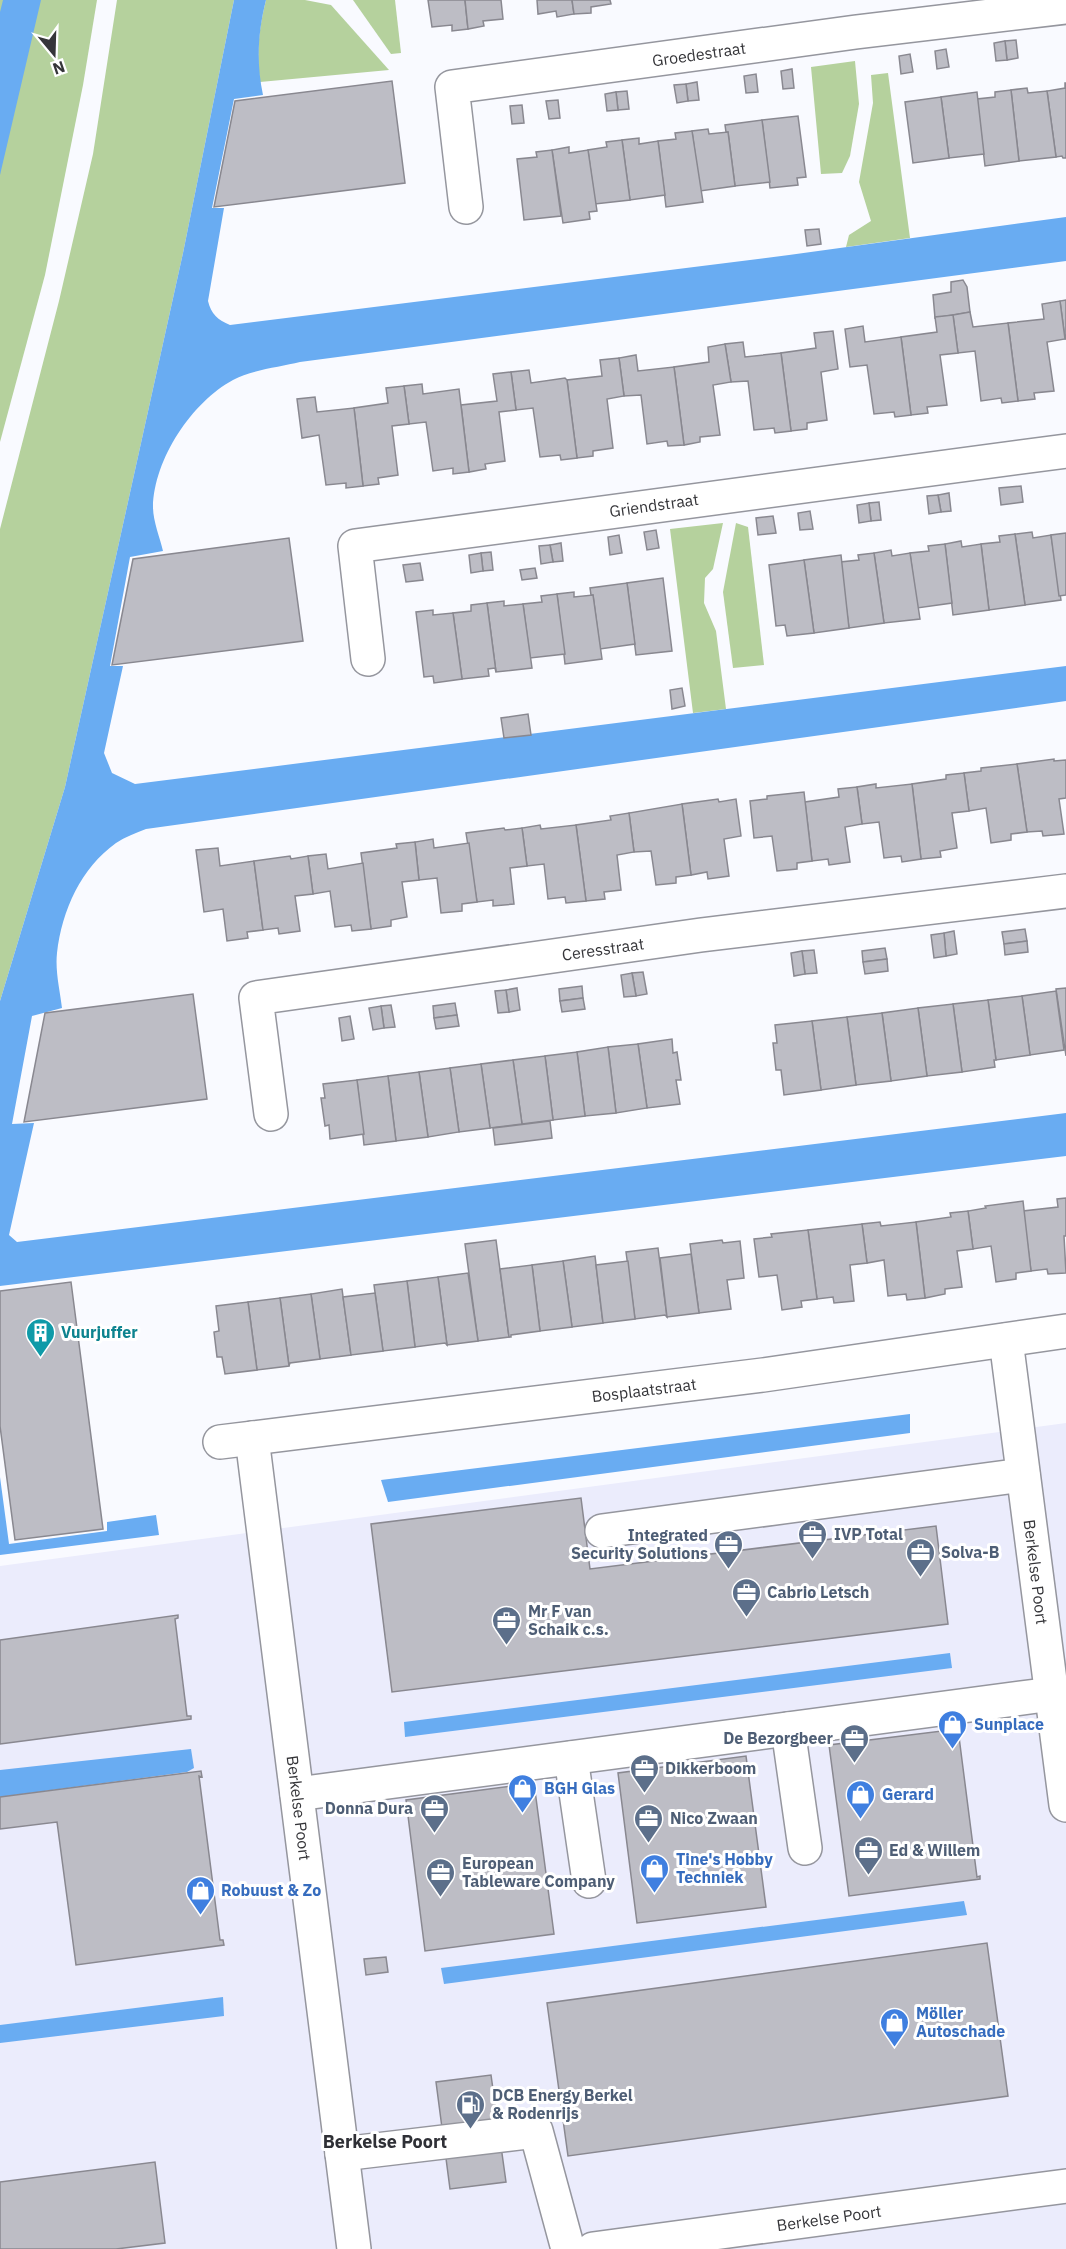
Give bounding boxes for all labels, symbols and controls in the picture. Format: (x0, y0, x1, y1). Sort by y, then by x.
north arrow (24, 24, 84, 84)
street label: Groedestraat (651, 38, 747, 70)
text: N (50, 57, 68, 80)
street label: Griendstraat (608, 489, 700, 521)
street label: Ceresstraat (561, 933, 645, 965)
building icon: Vuurjuffer (24, 1316, 56, 1358)
place label: Vuurjuffer (61, 1322, 138, 1342)
street label: Bosplaatstraat (590, 1374, 698, 1406)
office icon: IVP Total (797, 1518, 829, 1560)
street label: Berkelse Poort (1020, 1518, 1052, 1626)
place label: IVP Total (834, 1524, 903, 1544)
place label: Integrated Security Solutions (571, 1525, 708, 1563)
office icon: Integrated Security Solutions (713, 1528, 745, 1570)
office icon: Solva-B (904, 1536, 936, 1578)
place label: Solva-B (941, 1542, 1000, 1562)
office icon: Cabrio Letsch (730, 1576, 762, 1618)
place label: Cabrio Letsch (767, 1582, 869, 1602)
place label: Mr F van Schaik c.s. (528, 1601, 609, 1639)
office icon: Mr F van Schaik c.s. (491, 1604, 523, 1646)
shop icon: Sunplace (937, 1708, 969, 1750)
place label: Sunplace (974, 1714, 1044, 1734)
office icon: De Bezorgbeer (838, 1722, 870, 1764)
place label: De Bezorgbeer (723, 1728, 834, 1748)
office icon: Dikkerboom (628, 1752, 660, 1794)
street label: Berkelse Poort (283, 1754, 315, 1862)
place label: Dikkerboom (665, 1758, 756, 1778)
shop icon: BGH Glas (507, 1772, 539, 1814)
place label: BGH Glas (544, 1778, 615, 1798)
shop icon: Gerard (845, 1778, 877, 1820)
place label: Gerard (882, 1784, 934, 1804)
office icon: Donna Dura (418, 1792, 450, 1834)
place label: Donna Dura (325, 1798, 413, 1818)
office icon: Nico Zwaan (633, 1802, 665, 1844)
place label: Nico Zwaan (670, 1808, 758, 1828)
office icon: Ed & Willem (852, 1834, 884, 1876)
place label: Ed & Willem (889, 1840, 980, 1860)
place label: Tine's Hobby Techniek (676, 1849, 773, 1887)
shop icon: Tine's Hobby Techniek (639, 1852, 671, 1894)
place label: European Tableware Company (462, 1853, 615, 1891)
office icon: European Tableware Company (425, 1856, 457, 1898)
shop icon: Robuust & Zo (184, 1874, 216, 1916)
place label: Robuust & Zo (221, 1880, 321, 1900)
place label: Möller Autoschade (916, 2003, 1005, 2041)
shop icon: Möller Autoschade (879, 2006, 911, 2048)
place label: DCB Energy Berkel & Rodenrijs (492, 2085, 633, 2123)
fuel station icon: DCB Energy Berkel & Rodenrijs (455, 2088, 487, 2130)
district label: Berkelse Poort (323, 2130, 447, 2153)
street label: Berkelse Poort (775, 2201, 883, 2235)

